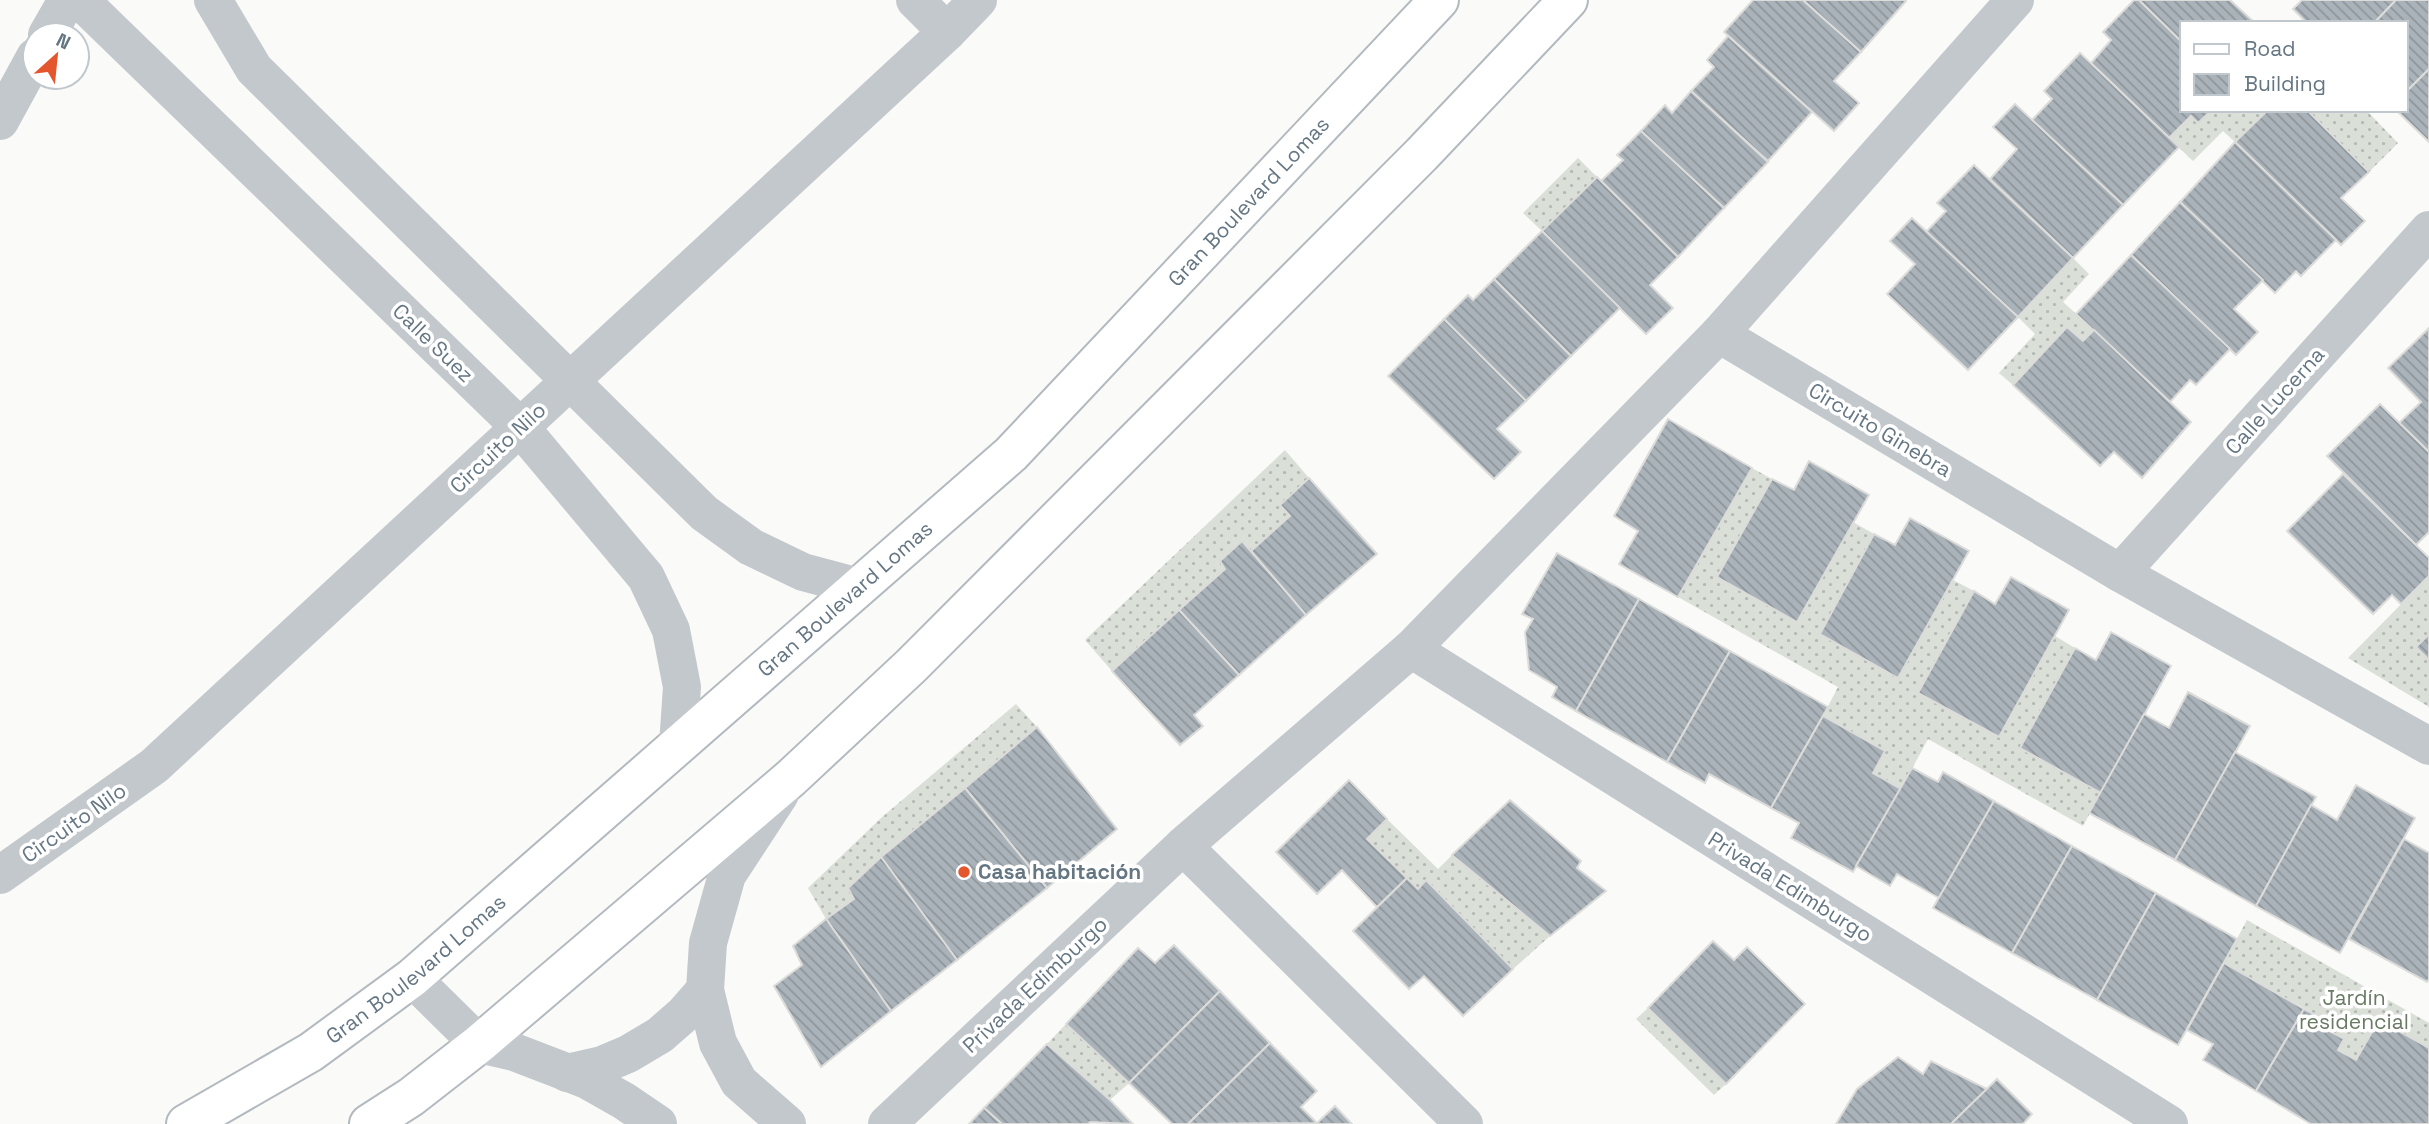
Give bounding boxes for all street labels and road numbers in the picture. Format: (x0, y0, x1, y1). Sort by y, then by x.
street label: Gran Boulevard Lomas (1162, 111, 1335, 292)
street label: Calle Suez (387, 297, 480, 388)
street label: Calle Lucerna (2219, 341, 2330, 460)
street label: Circuito Ginebra (1804, 376, 1957, 483)
street label: Circuito Nilo (444, 396, 551, 499)
street label: Gran Boulevard Lomas (752, 515, 938, 683)
street label: Circuito Nilo (16, 777, 131, 869)
street label: Privada Edimburgo (1703, 825, 1877, 948)
street label: Gran Boulevard Lomas (320, 888, 511, 1050)
street label: Privada Edimburgo (957, 911, 1113, 1059)

